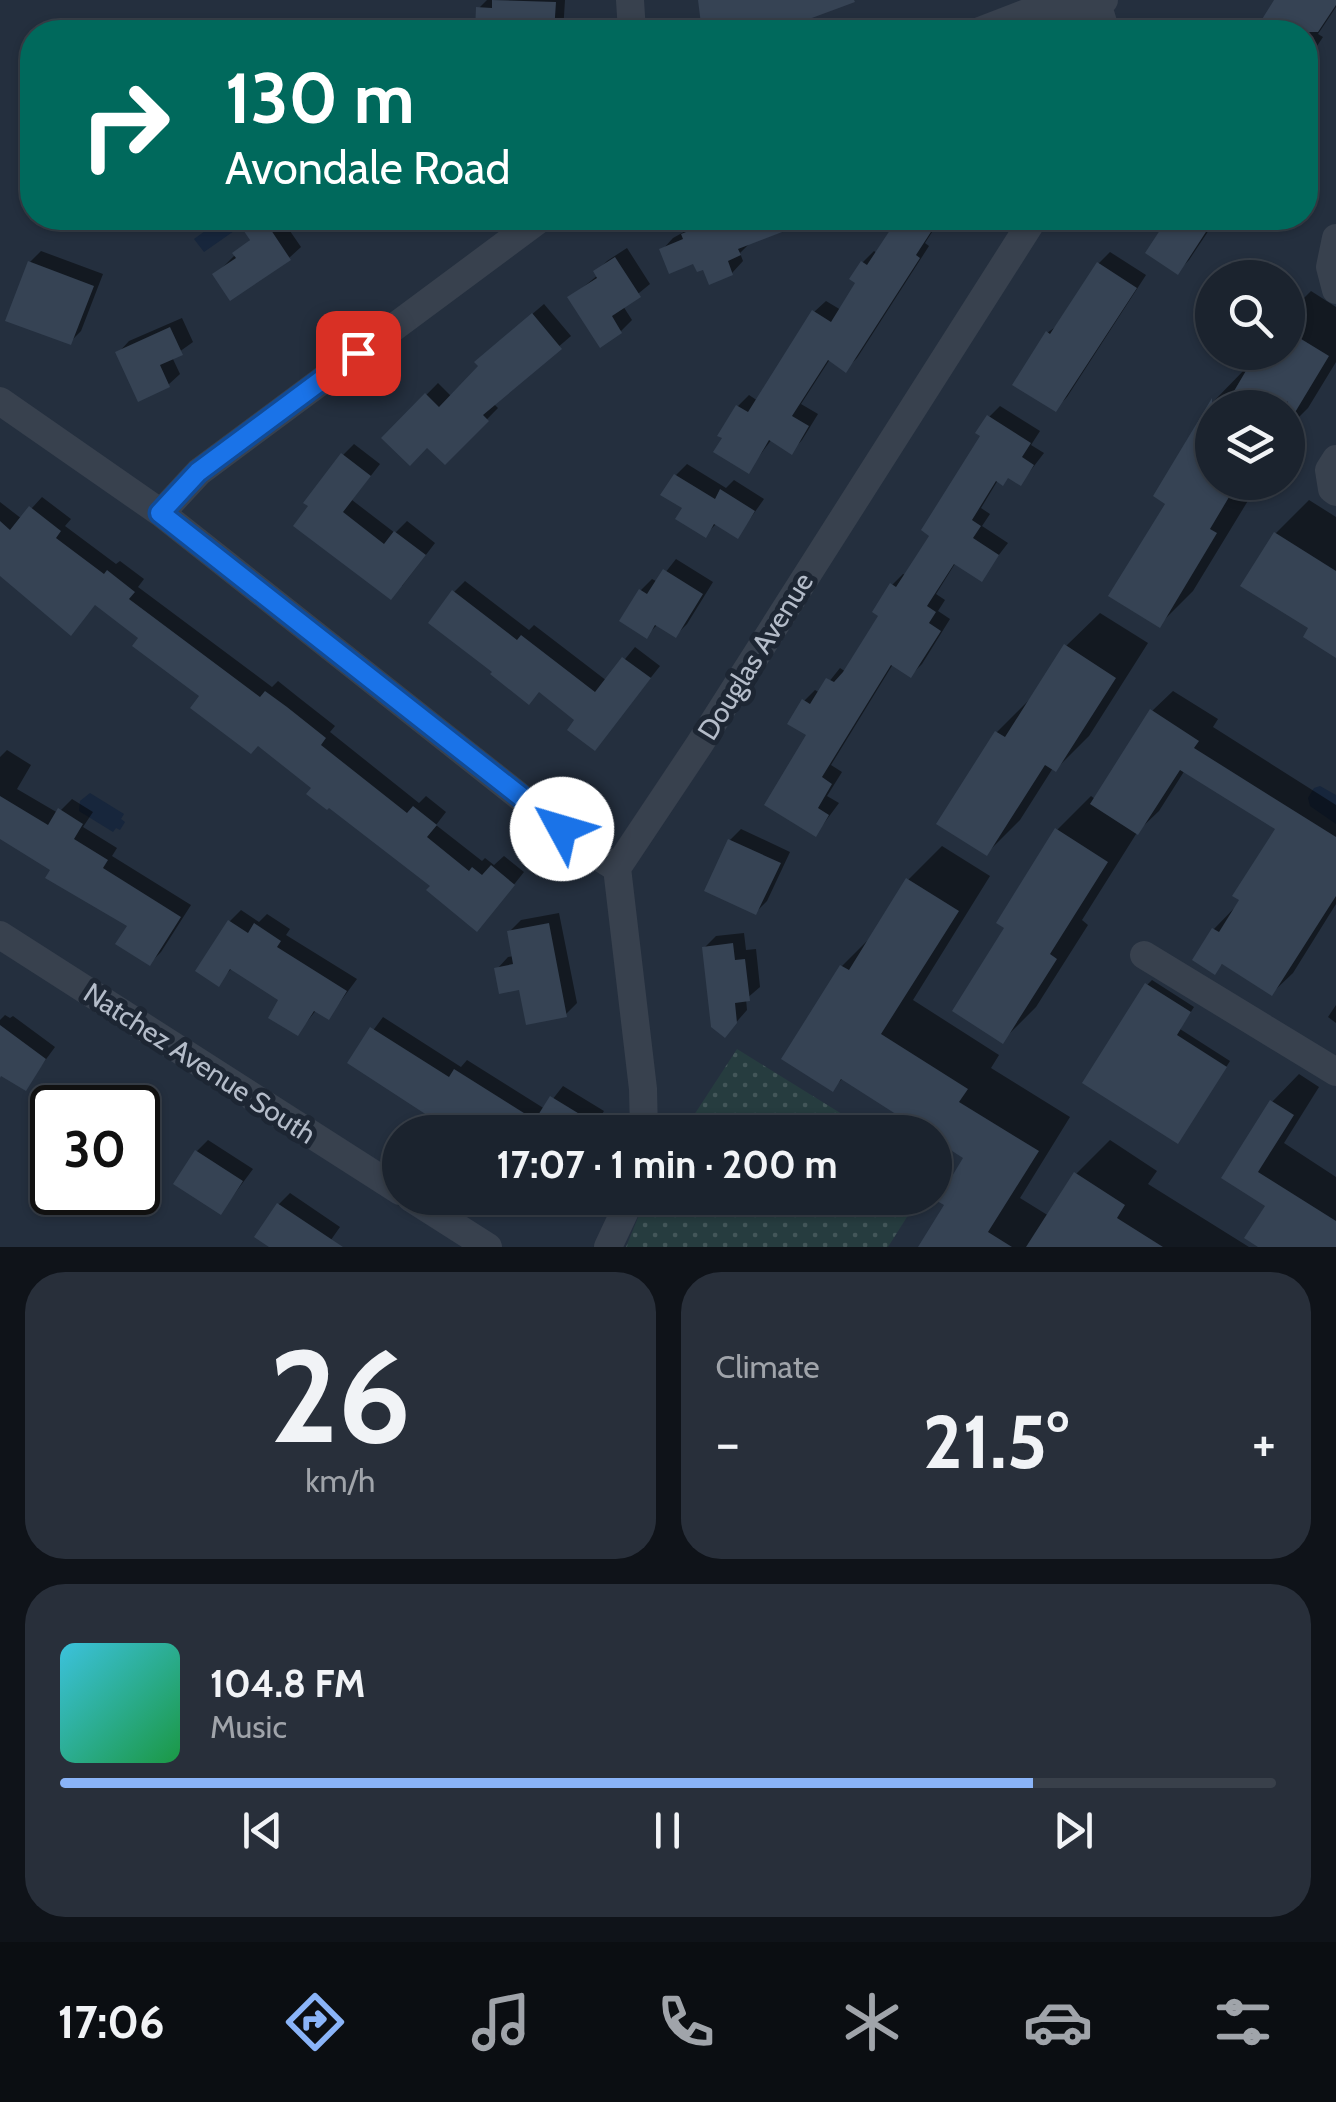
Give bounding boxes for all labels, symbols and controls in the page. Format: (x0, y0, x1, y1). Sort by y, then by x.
text: 130 m (225, 55, 415, 141)
icon: right (60, 60, 190, 190)
text: Avondale Road (225, 141, 511, 195)
map controls (1195, 260, 1305, 500)
button: search (1195, 260, 1305, 370)
pin (316, 311, 401, 396)
icon: arrive (331, 326, 386, 381)
button: layers (1195, 390, 1305, 500)
street label: Douglas Avenue (690, 566, 820, 746)
position arrow (510, 777, 614, 881)
street label: Natchez Avenue South (78, 975, 322, 1151)
speed limit sign: 30 (30, 1085, 160, 1215)
text: 17:07 · 1 min · 200 m (497, 1141, 837, 1188)
text: 26 (269, 1317, 411, 1475)
text: Climate (716, 1347, 820, 1386)
text: 21.5° (923, 1396, 1069, 1487)
text: − (716, 1409, 740, 1476)
text: + (1252, 1409, 1276, 1476)
text: km/h (305, 1461, 375, 1500)
text: 104.8 FM (210, 1660, 365, 1707)
text: Music (210, 1707, 287, 1746)
icon: previous (235, 1803, 290, 1858)
icon: pause (640, 1803, 695, 1858)
icon: next (1046, 1803, 1101, 1858)
icon: directions (280, 1987, 350, 2057)
icon: music (466, 1987, 536, 2057)
icon: phone (651, 1987, 721, 2057)
icon: climate (837, 1987, 907, 2057)
icon: car (1023, 1987, 1093, 2057)
icon: filters (1208, 1987, 1278, 2057)
text: 17:06 (58, 1995, 164, 2049)

